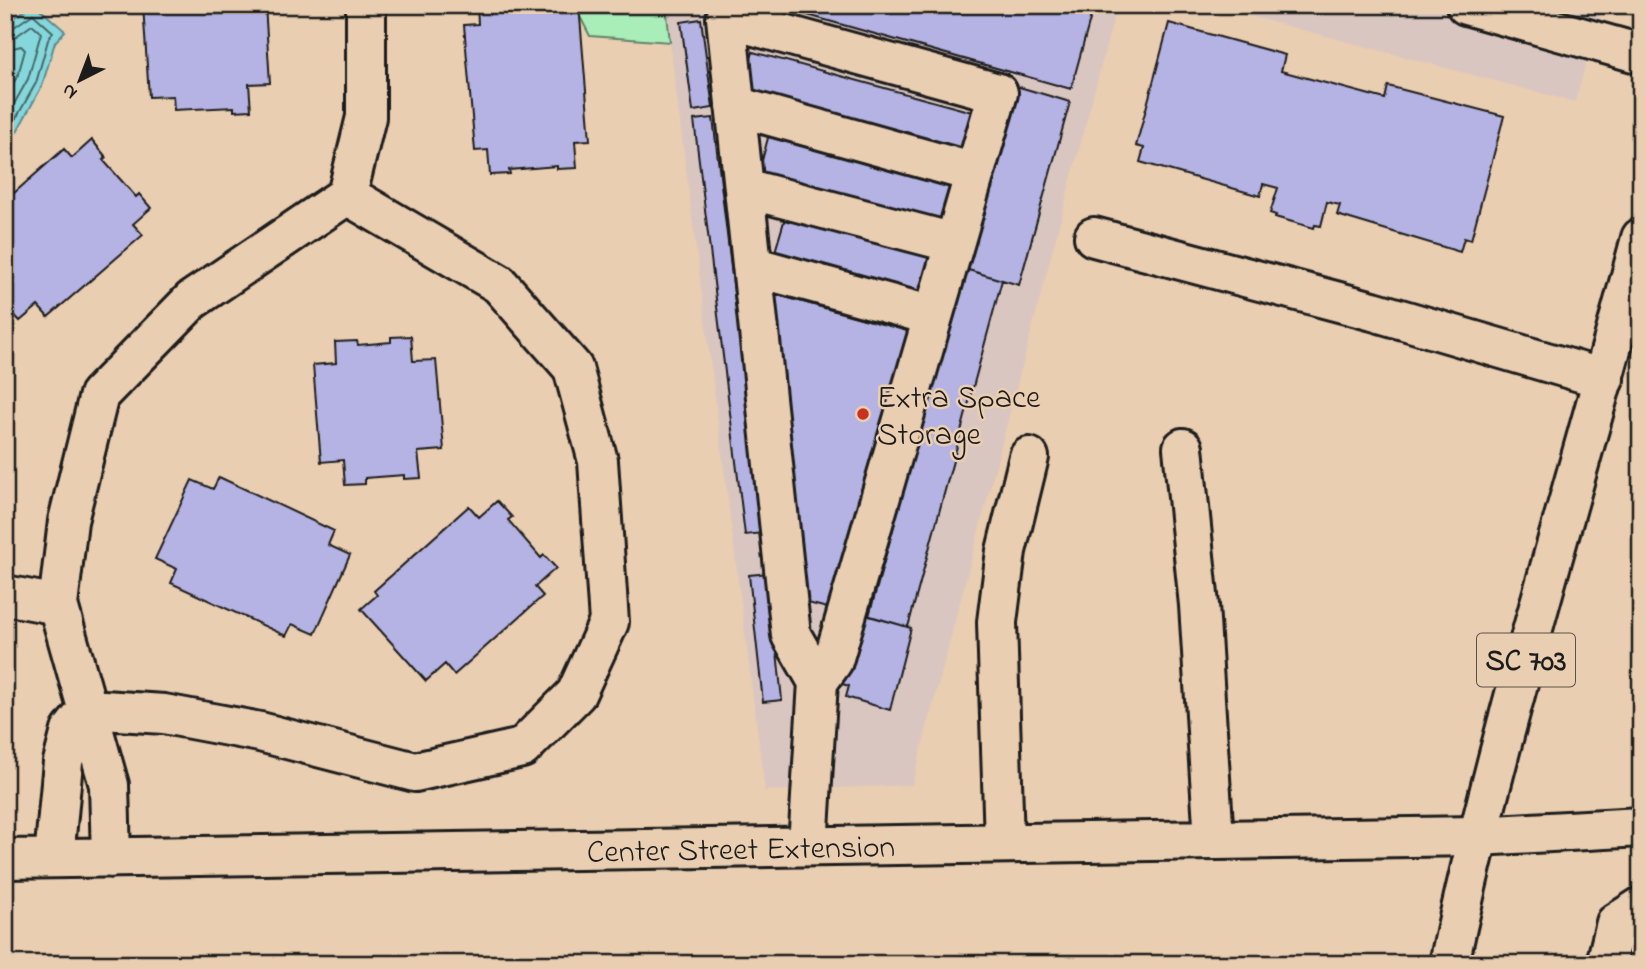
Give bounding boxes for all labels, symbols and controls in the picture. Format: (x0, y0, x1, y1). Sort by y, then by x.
north arrow (46, 46, 116, 116)
text: N (56, 76, 84, 105)
place label: Extra Space Storage (877, 376, 1041, 460)
marker: Extra Space Storage (855, 406, 871, 422)
road number: SC 703 (1477, 634, 1575, 687)
street label: Center Street Extension (586, 825, 896, 878)

